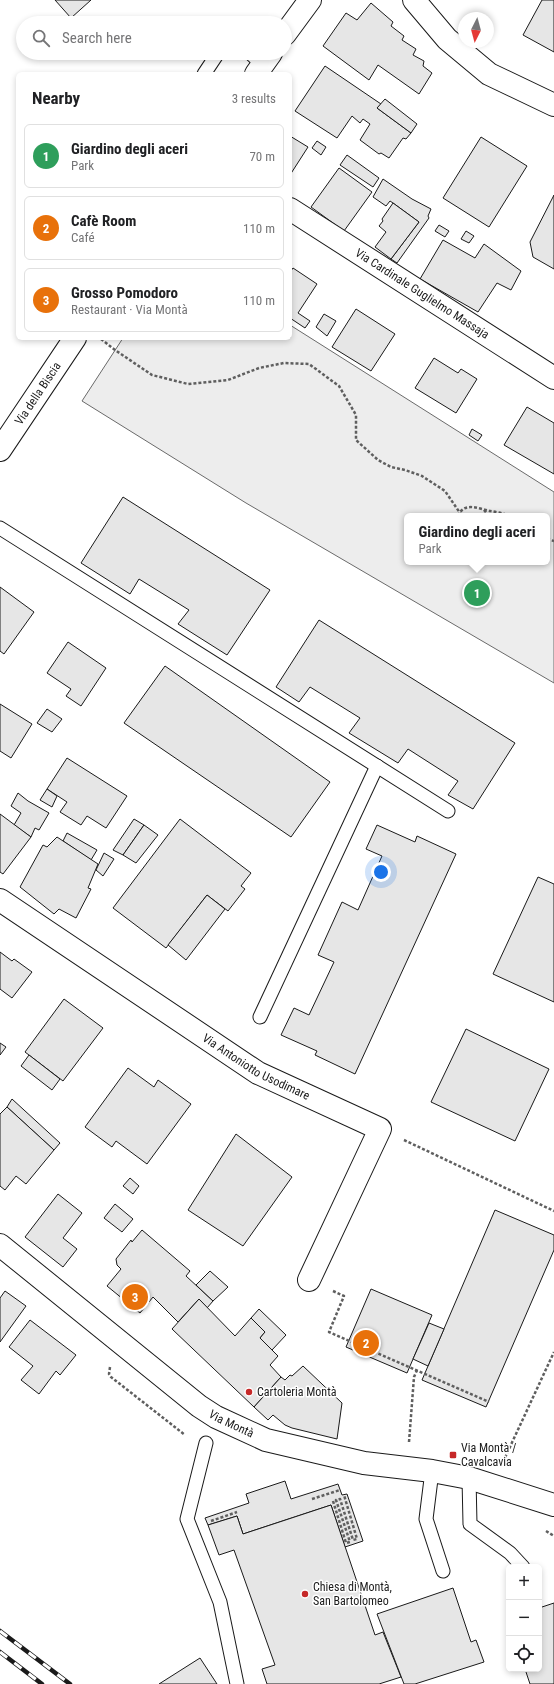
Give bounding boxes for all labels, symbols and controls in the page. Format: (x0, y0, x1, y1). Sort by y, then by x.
north arrow (458, 12, 494, 48)
search box (16, 16, 292, 60)
icon: search (30, 27, 52, 49)
text: Search here (62, 29, 132, 47)
text: Nearby (32, 88, 80, 108)
text: 3 results (232, 91, 276, 106)
text: Giardino degli aceri (71, 140, 188, 158)
text: 1 (43, 149, 49, 164)
text: 70 m (249, 149, 275, 164)
text: Park (71, 158, 94, 173)
text: Cafè Room (71, 212, 136, 230)
text: 2 (43, 221, 49, 236)
text: 110 m (243, 221, 275, 236)
text: Café (71, 230, 95, 245)
street label: Via Cardinale Guglielmo Massaja (353, 246, 492, 342)
text: Grosso Pomodoro (71, 284, 178, 302)
text: 3 (43, 293, 49, 308)
text: 110 m (243, 293, 275, 308)
text: Restaurant · Via Montà (71, 302, 188, 317)
street label: Via della Biscia (12, 359, 64, 428)
popup (404, 513, 550, 565)
text: Giardino degli aceri (418, 523, 536, 541)
text: Park (418, 541, 442, 556)
pin: 1 (464, 578, 490, 608)
your location (371, 862, 391, 882)
street label: Via Antoniotto Usodimare (200, 1031, 312, 1103)
pin: 3 (122, 1282, 148, 1312)
pin: 2 (353, 1328, 379, 1358)
place label: Cartoleria Montà (257, 1385, 337, 1399)
marker: Cartoleria Montà (244, 1387, 254, 1397)
street label: Via Montà (206, 1407, 256, 1441)
place label: Via Montà / Cavalcavia (461, 1441, 517, 1469)
marker: Via Montà / Cavalcavia (448, 1450, 458, 1460)
map controls (506, 1564, 542, 1672)
button: + (506, 1564, 542, 1600)
place label: Chiesa di Montà, San Bartolomeo (313, 1580, 392, 1608)
marker: Chiesa di Montà, San Bartolomeo (300, 1589, 310, 1599)
button: − (506, 1600, 542, 1636)
button: locate (506, 1636, 542, 1672)

